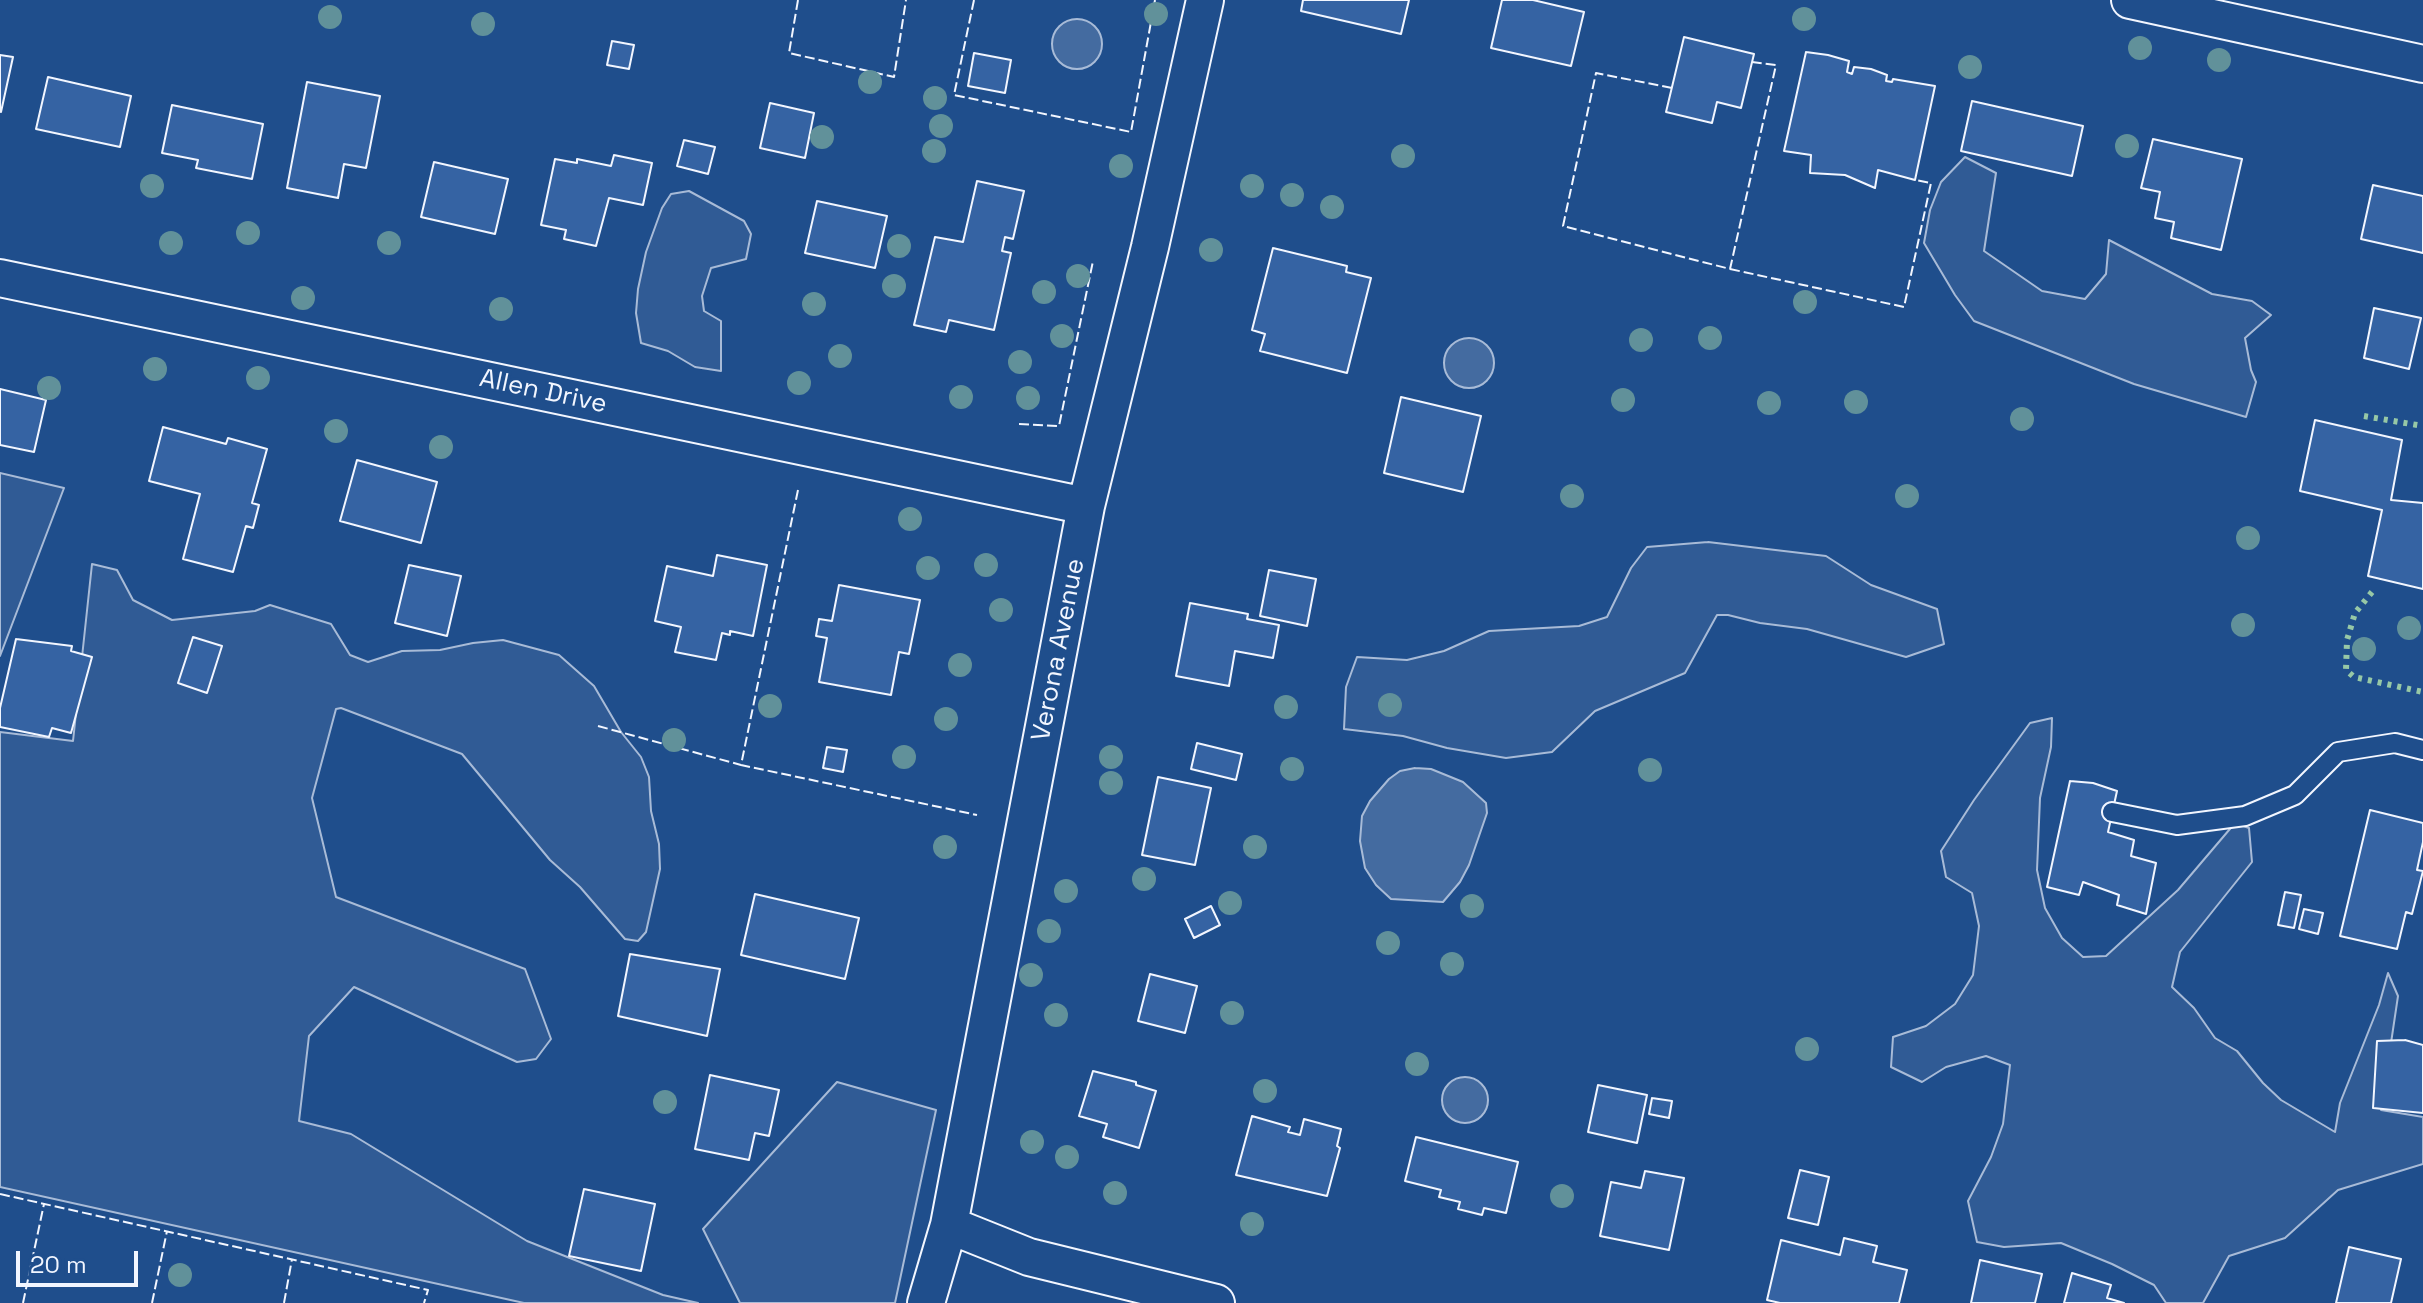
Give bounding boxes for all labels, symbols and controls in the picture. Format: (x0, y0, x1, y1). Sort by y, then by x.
street label: Allen Drive (476, 363, 610, 421)
street label: Verona Avenue (1026, 556, 1092, 744)
scale bar (20, 1235, 142, 1285)
text: 20 m (30, 1249, 87, 1280)

